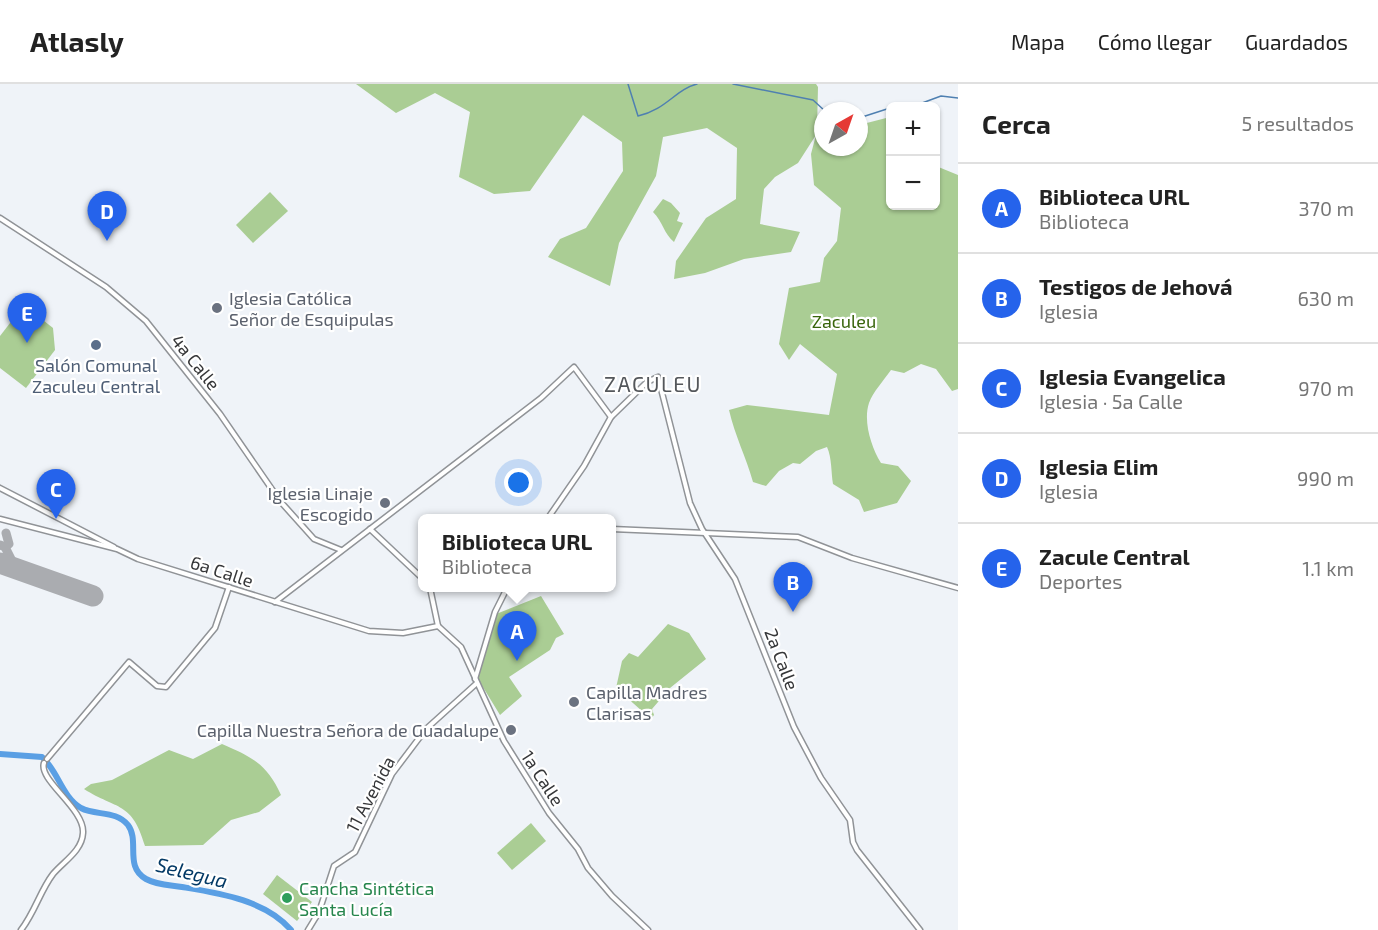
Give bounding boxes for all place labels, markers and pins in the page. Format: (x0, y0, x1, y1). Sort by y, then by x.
pin: D (88, 192, 126, 241)
place label: Iglesia Católica Señor de Esquipulas (229, 287, 394, 330)
pin: E (8, 294, 46, 343)
marker: Iglesia Católica Señor de Esquipulas (210, 301, 224, 315)
marker: Salón Comunal Zaculeu Central (89, 338, 103, 352)
place label: Salón Comunal Zaculeu Central (32, 354, 161, 397)
pin: C (36, 470, 76, 519)
place label: Iglesia Linaje Escogido (268, 482, 373, 525)
marker: Iglesia Linaje Escogido (378, 496, 392, 510)
pin: B (774, 562, 812, 612)
pin: A (498, 612, 536, 661)
place label: Capilla Madres Clarisas (586, 681, 707, 724)
marker: Capilla Madres Clarisas (567, 695, 581, 709)
place label: Capilla Nuestra Señora de Guadalupe (197, 719, 499, 741)
marker: Capilla Nuestra Señora de Guadalupe (504, 723, 518, 737)
place label: Cancha Sintética Santa Lucía (299, 877, 434, 920)
marker: Cancha Sintética Santa Lucía (280, 891, 294, 905)

